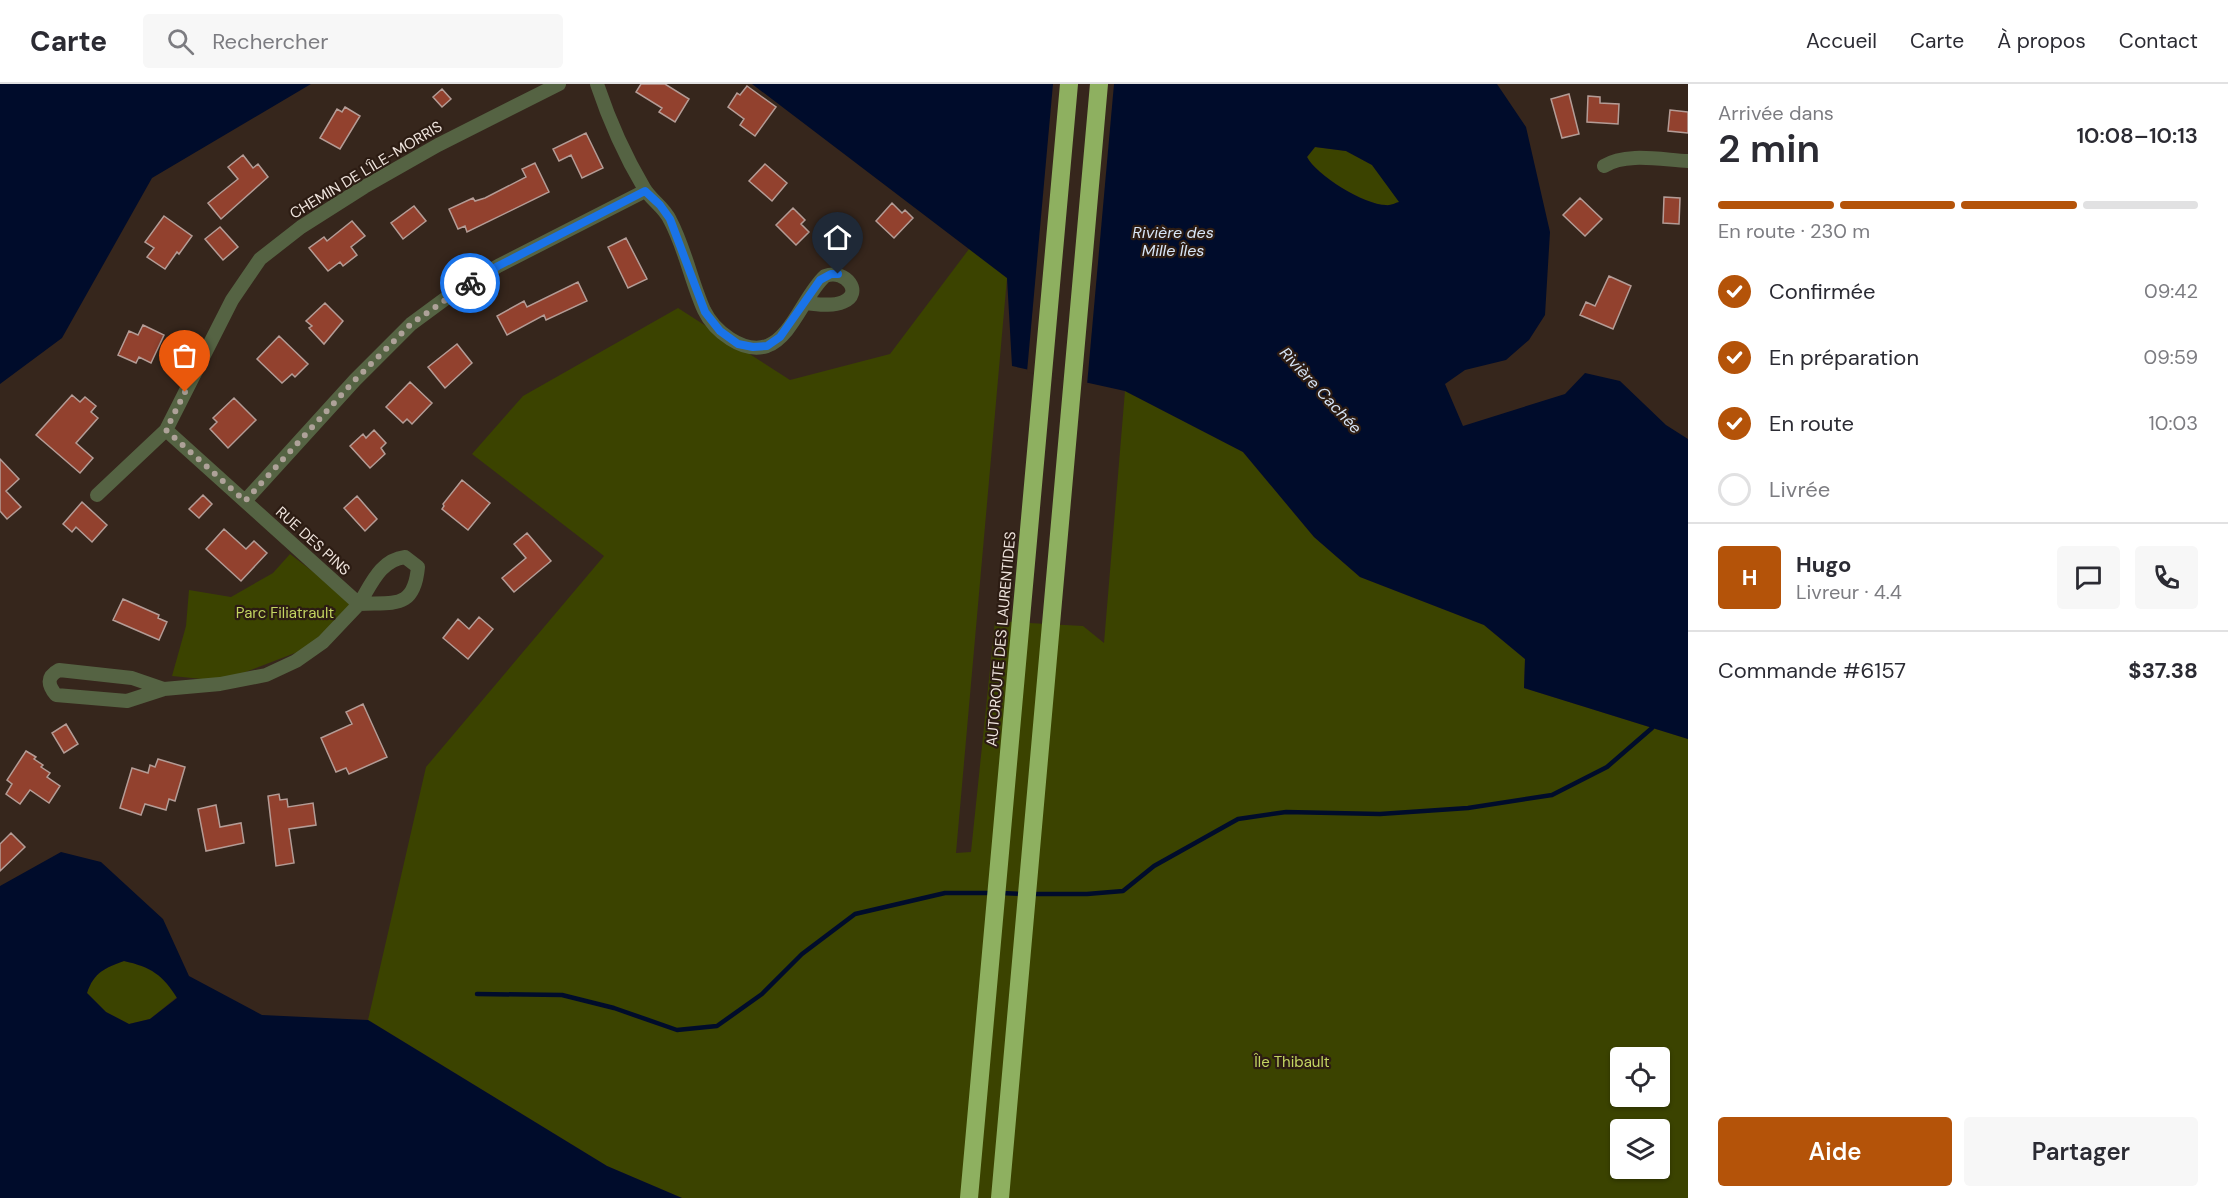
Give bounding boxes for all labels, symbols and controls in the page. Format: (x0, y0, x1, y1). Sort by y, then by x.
search box (143, 14, 563, 68)
text: Carte (30, 23, 107, 60)
icon: search (164, 25, 197, 58)
text: Rechercher (212, 27, 328, 56)
text: Accueil (1806, 27, 1877, 55)
text: Carte (1910, 27, 1964, 55)
text: À propos (1997, 27, 2086, 55)
text: Contact (2119, 27, 2198, 55)
text: Arrivée dans (1718, 100, 1834, 126)
street label: CHEMIN DE L'ÎLE-MORRIS (286, 116, 446, 223)
text: 10:08–10:13 (2076, 121, 2198, 150)
text: 2 min (1718, 123, 1820, 174)
pin (812, 212, 863, 274)
text: En route · 230 m (1718, 218, 1870, 244)
icon: home (821, 221, 854, 254)
water label: Rivière des Mille Îles (1132, 222, 1214, 261)
courier (440, 253, 500, 313)
icon: bike (454, 267, 487, 300)
icon: check (1718, 275, 1751, 308)
text: Confirmée (1769, 277, 1876, 306)
text: 09:42 (2144, 278, 2198, 304)
pin (159, 330, 210, 392)
icon: bag (168, 339, 201, 372)
icon: check (1718, 341, 1751, 374)
water label: Rivière Cachée (1275, 342, 1366, 438)
text: En préparation (1769, 343, 1919, 372)
text: 09:59 (2144, 344, 2198, 370)
icon: check (1718, 407, 1751, 440)
text: En route (1769, 409, 1854, 438)
text: 10:03 (2149, 410, 2198, 436)
text: Livrée (1769, 475, 1830, 504)
street label: RUE DES PINS (271, 502, 355, 580)
street label: AUTOROUTE DES LAURENTIDES (982, 530, 1020, 747)
button: chat (2057, 546, 2120, 609)
button: phone (2135, 546, 2198, 609)
text: Hugo (1796, 550, 1851, 579)
text: H (1742, 563, 1757, 592)
text: Livreur · 4.4 (1796, 579, 1902, 605)
park label: Parc Filiatrault (236, 603, 334, 623)
text: Commande #6157 (1718, 656, 1906, 685)
text: $37.38 (2128, 656, 2198, 685)
map controls (1610, 1047, 1670, 1179)
button: locate (1610, 1047, 1670, 1107)
park label: Île Thibault (1253, 1052, 1330, 1072)
button: Aide (1718, 1117, 1952, 1186)
button: Partager (1964, 1117, 2198, 1186)
button: layers (1610, 1119, 1670, 1179)

